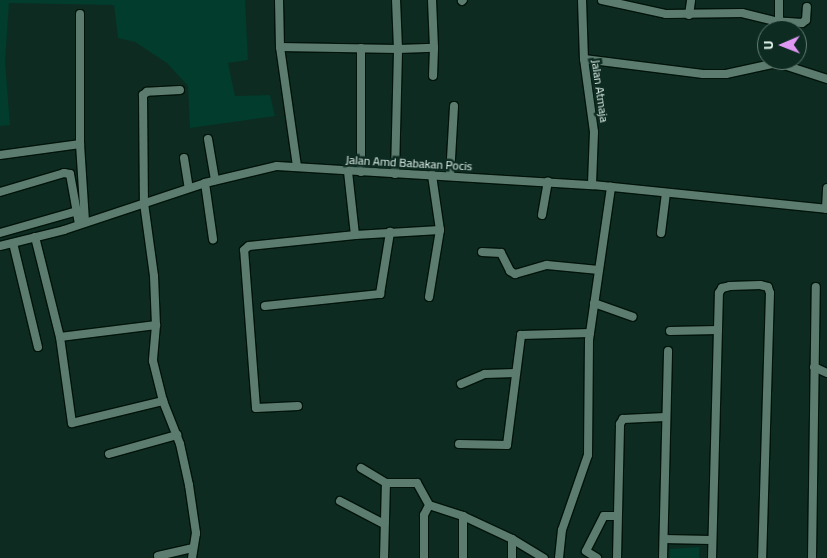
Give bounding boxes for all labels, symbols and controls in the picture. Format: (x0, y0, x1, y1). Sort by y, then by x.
north arrow (757, 20, 807, 70)
text: U (757, 40, 778, 50)
street label: Jalan Atmaja (588, 59, 612, 123)
street label: Jalan Amd Babakan Pocis (345, 152, 473, 174)

